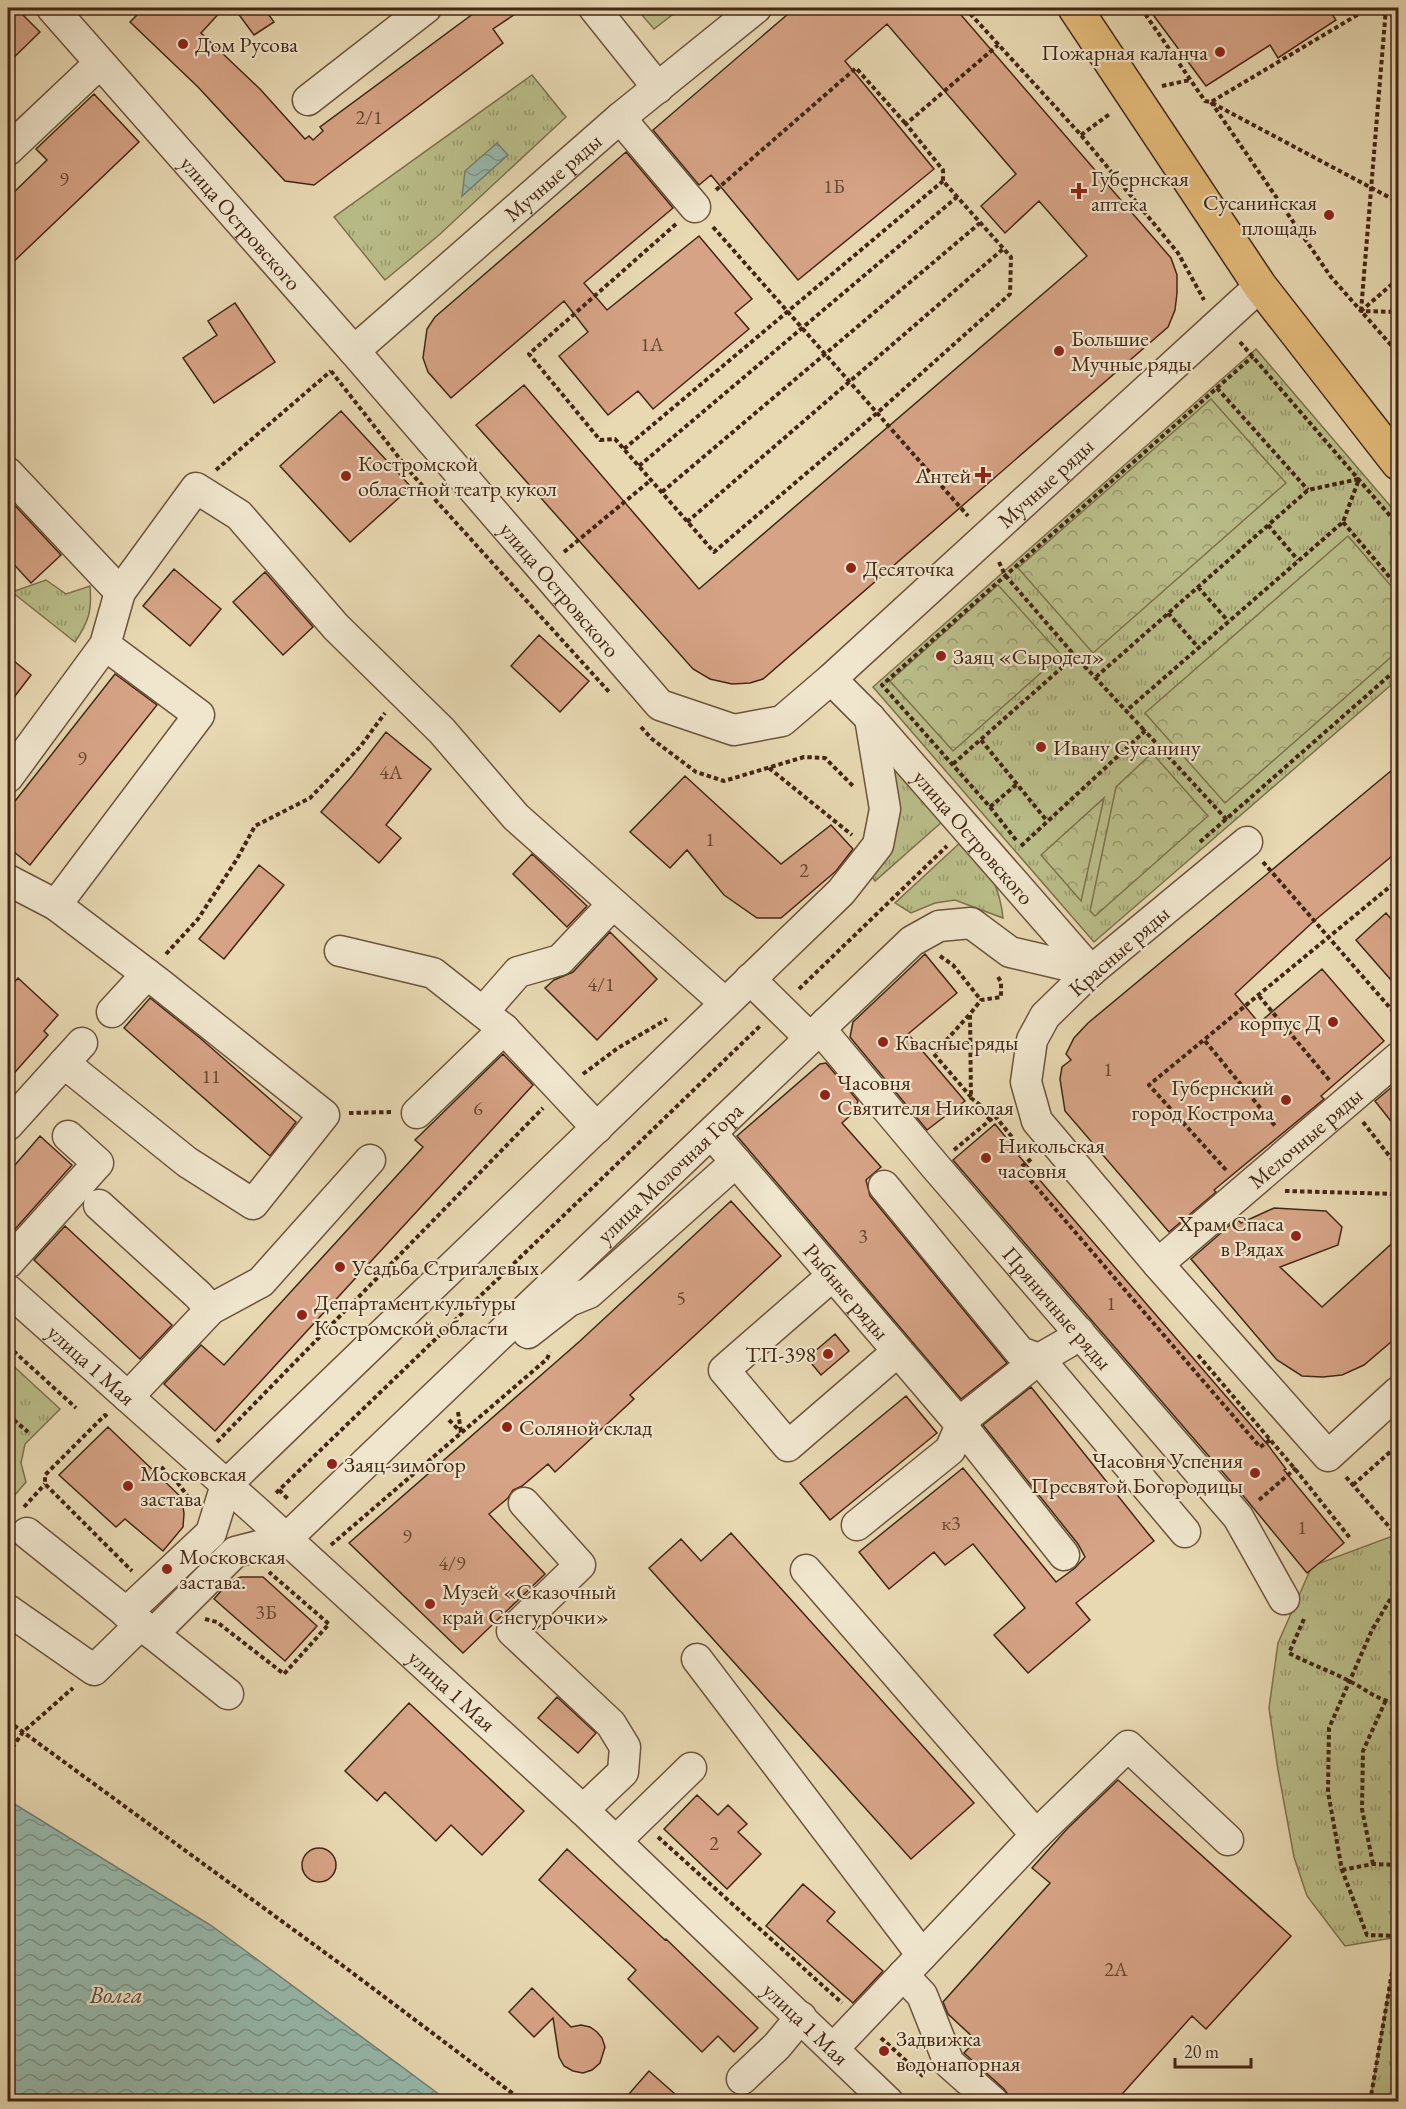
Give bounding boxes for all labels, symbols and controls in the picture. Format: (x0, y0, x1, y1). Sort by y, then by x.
place label: Дом Русова (195, 30, 298, 59)
marker: Дом Русова (176, 37, 190, 51)
place label: Пожарная каланча (1041, 38, 1208, 67)
marker: Пожарная каланча (1213, 45, 1227, 59)
house number: 2/1 (355, 104, 383, 130)
street label: Мучные ряды (498, 126, 608, 228)
street label: улица Островского (174, 149, 308, 296)
place label: Губернская аптека (1091, 164, 1189, 218)
house number: 9 (59, 166, 69, 192)
house number: 1Б (823, 173, 845, 199)
marker: Губернская аптека (1072, 184, 1086, 198)
place label: Сусанинская площадь (1203, 188, 1317, 242)
marker: Сусанинская площадь (1322, 208, 1336, 222)
place label: Большие Мучные ряды (1071, 324, 1192, 378)
house number: 1А (640, 331, 664, 357)
marker: Большие Мучные ряды (1052, 344, 1066, 358)
street label: Мучные ряды (991, 431, 1100, 534)
place label: Костромской областной театр кукол (358, 449, 557, 503)
place label: Антей (914, 461, 971, 490)
marker: Антей (976, 468, 990, 482)
marker: Костромской областной театр кукол (339, 469, 353, 483)
street label: улица Островского (493, 515, 627, 663)
place label: Десяточка (863, 554, 954, 583)
marker: Десяточка (844, 561, 858, 575)
place label: Заяц «Сыродел» (953, 642, 1105, 671)
marker: Заяц «Сыродел» (934, 649, 948, 663)
place label: Ивану Сусанину (1053, 733, 1201, 762)
marker: Ивану Сусанину (1034, 740, 1048, 754)
house number: 9 (77, 745, 87, 771)
house number: 4А (379, 759, 403, 785)
street label: улица Островского (907, 763, 1041, 911)
house number: 1 (705, 826, 715, 852)
house number: 2 (799, 857, 809, 883)
street label: Красные ряды (1062, 899, 1176, 1003)
house number: 4/1 (587, 971, 615, 997)
place label: корпус Д (1240, 1008, 1321, 1037)
marker: корпус Д (1326, 1015, 1340, 1029)
place label: Квасные ряды (895, 1028, 1019, 1057)
marker: Квасные ряды (876, 1035, 890, 1049)
house number: 1 (1103, 1056, 1113, 1082)
house number: 11 (201, 1063, 221, 1089)
place label: Часовня Святителя Николая (837, 1068, 1014, 1122)
place label: Губернский город Кострома (1132, 1073, 1274, 1127)
street label: Мелочные ряды (1242, 1081, 1368, 1195)
marker: Часовня Святителя Николая (818, 1088, 832, 1102)
marker: Губернский город Кострома (1279, 1093, 1293, 1107)
house number: 6 (473, 1095, 483, 1121)
street label: улица Молочная Гора (590, 1096, 749, 1249)
place label: Никольская часовня (998, 1131, 1105, 1185)
marker: Никольская часовня (979, 1151, 993, 1165)
place label: Храм Спаса в Рядах (1177, 1209, 1285, 1263)
house number: 3 (858, 1223, 868, 1249)
marker: Храм Спаса в Рядах (1289, 1229, 1303, 1243)
street label: Рыбные ряды (797, 1237, 896, 1346)
street label: Пряничные ряды (996, 1240, 1119, 1376)
place label: Усадьба Стригалевых (351, 1253, 539, 1282)
marker: Усадьба Стригалевых (333, 1260, 347, 1274)
house number: 5 (676, 1285, 686, 1311)
place label: Департамент культуры Костромской области (314, 1288, 516, 1342)
house number: 1 (1106, 1290, 1116, 1316)
marker: Департамент культуры Костромской области (295, 1308, 309, 1322)
street label: улица 1 Мая (41, 1318, 142, 1412)
place label: ТП-398 (745, 1340, 816, 1369)
marker: ТП-398 (821, 1347, 835, 1361)
place label: Соляной склад (519, 1413, 652, 1442)
marker: Соляной склад (500, 1420, 514, 1434)
place label: Часовня Успения Пресвятой Богородицы (1031, 1446, 1243, 1500)
place label: Заяц-зимогор (344, 1450, 466, 1479)
marker: Заяц-зимогор (325, 1457, 339, 1471)
place label: Московская застава (140, 1459, 247, 1513)
marker: Часовня Успения Пресвятой Богородицы (1248, 1466, 1262, 1480)
marker: Московская застава (121, 1479, 135, 1493)
house number: к3 (941, 1510, 961, 1536)
house number: 1 (1297, 1514, 1307, 1540)
house number: 9 (402, 1523, 412, 1549)
place label: Московская застава. (179, 1542, 286, 1596)
house number: 4/9 (438, 1550, 466, 1576)
marker: Московская застава. (160, 1562, 174, 1576)
place label: Музей «Сказочный край Снегурочки» (442, 1577, 617, 1631)
marker: Музей «Сказочный край Снегурочки» (423, 1597, 437, 1611)
house number: 3Б (255, 1599, 277, 1625)
street label: улица 1 Мая (402, 1643, 502, 1738)
house number: 2 (709, 1830, 719, 1856)
house number: 2А (1104, 1956, 1128, 1982)
street label: улица 1 Мая (757, 1975, 855, 2072)
water label: Волга (88, 1979, 143, 2010)
place label: Задвижка водонапорная (896, 2024, 1020, 2078)
scale bar (1175, 2031, 1252, 2069)
text: 20 m (1184, 2040, 1219, 2063)
marker: Задвижка водонапорная (877, 2044, 891, 2058)

